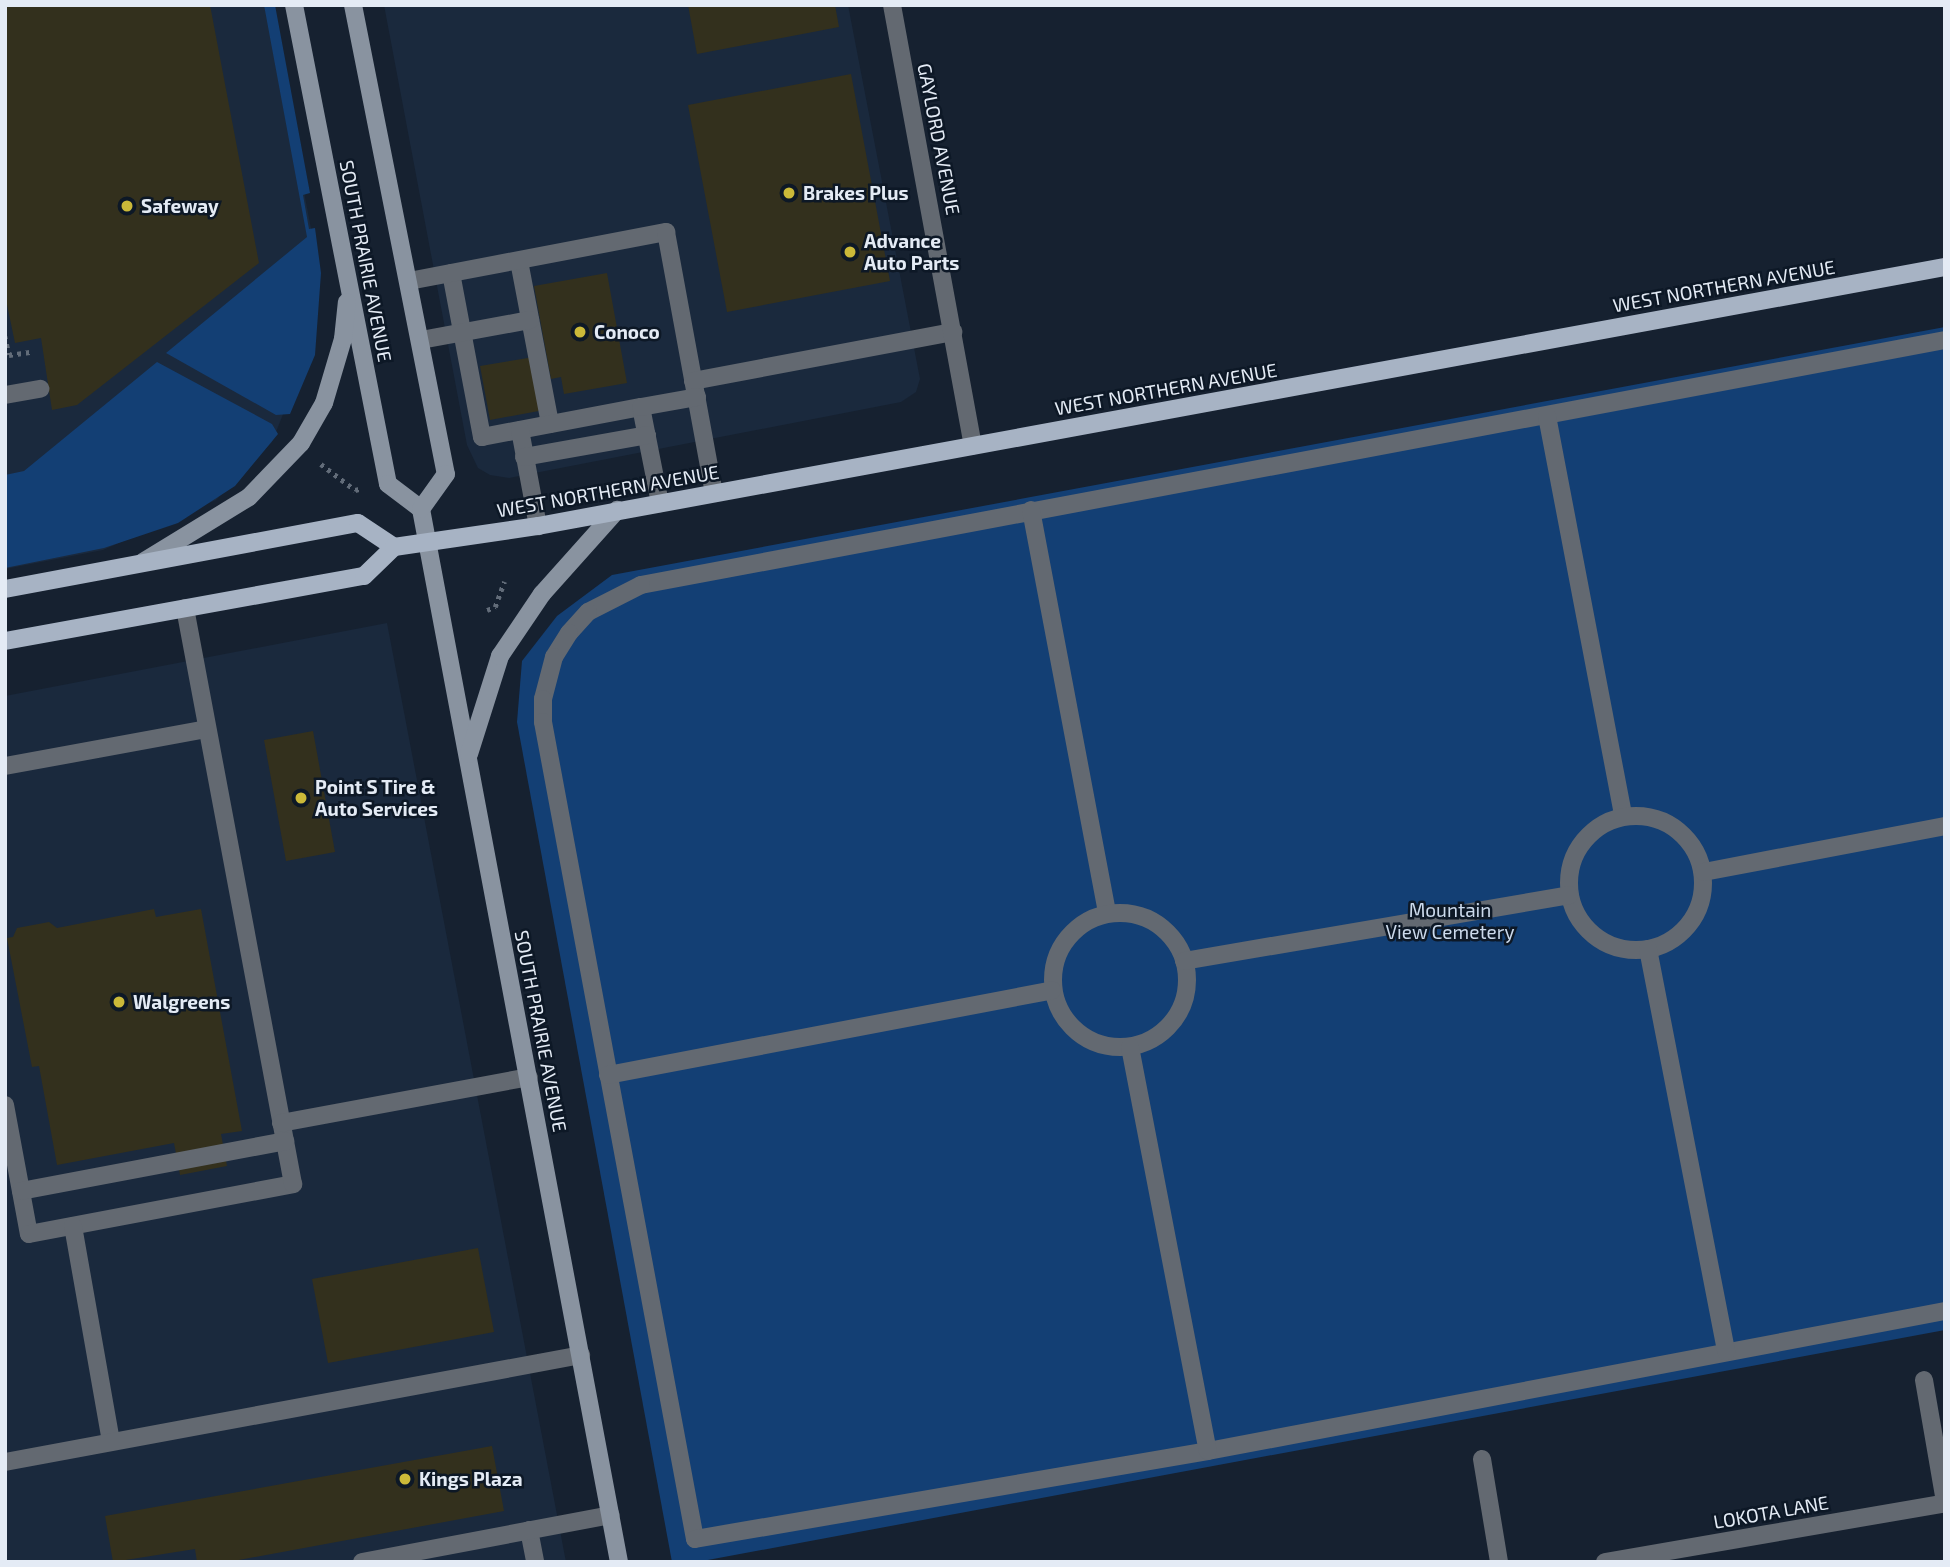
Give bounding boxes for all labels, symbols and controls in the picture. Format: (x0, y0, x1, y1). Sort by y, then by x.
street label: GAYLORD AVENUE (913, 61, 965, 217)
street label: SOUTH PRAIRIE AVENUE (335, 158, 397, 364)
place label: Brakes Plus (803, 182, 909, 204)
marker: Brakes Plus (781, 185, 797, 201)
place label: Safeway (141, 195, 219, 217)
marker: Safeway (119, 198, 135, 214)
place label: Advance Auto Parts (864, 230, 959, 274)
marker: Advance Auto Parts (842, 244, 858, 260)
street label: WEST NORTHERN AVENUE (1611, 255, 1837, 317)
place label: Conoco (594, 321, 660, 343)
marker: Conoco (572, 324, 588, 340)
street label: WEST NORTHERN AVENUE (1053, 358, 1279, 420)
street label: WEST NORTHERN AVENUE (495, 460, 721, 522)
place label: Point S Tire & Auto Services (315, 776, 438, 820)
marker: Point S Tire & Auto Services (293, 790, 309, 806)
park label: Mountain View Cemetery (1385, 899, 1515, 943)
street label: SOUTH PRAIRIE AVENUE (510, 928, 572, 1134)
place label: Walgreens (133, 991, 230, 1013)
marker: Walgreens (111, 994, 127, 1010)
place label: Kings Plaza (419, 1468, 523, 1490)
marker: Kings Plaza (397, 1471, 413, 1487)
street label: LOKOTA LANE (1711, 1491, 1831, 1533)

